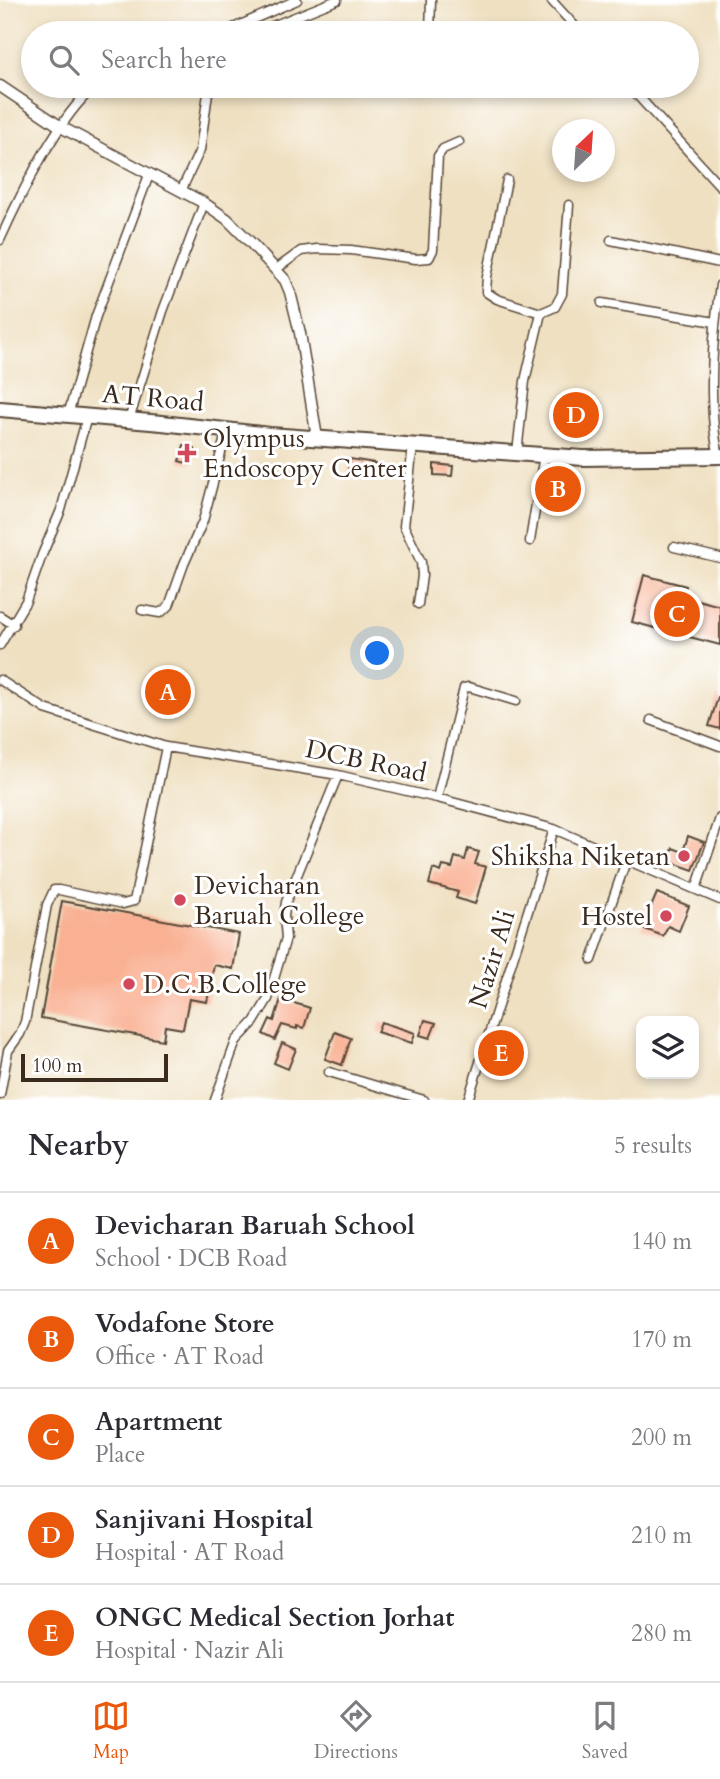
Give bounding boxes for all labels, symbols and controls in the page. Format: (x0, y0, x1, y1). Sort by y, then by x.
search box (21, 21, 699, 98)
icon: search (45, 41, 83, 79)
text: Search here (101, 42, 227, 77)
north arrow (552, 119, 615, 182)
street label: AT Road (101, 376, 205, 420)
pin: D (553, 389, 599, 441)
place label: Olympus Endoscopy Center (203, 421, 407, 486)
marker: Olympus Endoscopy Center (177, 443, 197, 463)
pin: B (535, 463, 581, 515)
pin: C (654, 588, 700, 640)
your location (360, 636, 394, 670)
pin: A (145, 666, 191, 718)
street label: DCB Road (302, 731, 430, 791)
place label: Shiksha Niketan (491, 839, 670, 874)
marker: Shiksha Niketan (676, 848, 692, 864)
place label: Devicharan Baruah College (194, 868, 365, 933)
marker: Devicharan Baruah College (172, 892, 188, 908)
place label: Hostel (581, 899, 652, 934)
street label: Nazir Ali (460, 905, 524, 1013)
marker: Hostel (658, 908, 674, 924)
place label: D.C.B.College (143, 967, 307, 1002)
marker: D.C.B.College (121, 976, 137, 992)
map controls (636, 1016, 699, 1079)
button: layers (636, 1016, 699, 1079)
pin: E (478, 1027, 524, 1079)
scale bar (21, 1051, 168, 1083)
text: 100 m (32, 1053, 82, 1079)
text: Nearby (28, 1125, 129, 1166)
text: 5 results (614, 1130, 692, 1161)
text: Devicharan Baruah School (95, 1208, 415, 1243)
text: A (42, 1226, 60, 1257)
text: 140 m (631, 1226, 692, 1257)
text: School · DCB Road (95, 1243, 287, 1274)
text: Vodafone Store (95, 1306, 275, 1341)
text: B (43, 1324, 59, 1355)
text: 170 m (631, 1324, 692, 1355)
text: Office · AT Road (95, 1341, 264, 1372)
text: Apartment (95, 1404, 222, 1439)
text: C (42, 1422, 60, 1453)
text: 200 m (631, 1422, 692, 1453)
text: Place (95, 1439, 145, 1470)
text: Sanjivani Hospital (95, 1502, 313, 1537)
text: D (41, 1520, 61, 1551)
text: 210 m (631, 1520, 692, 1551)
text: Hospital · AT Road (95, 1537, 284, 1568)
text: ONGC Medical Section Jorhat (95, 1600, 454, 1635)
text: E (44, 1618, 58, 1649)
text: 280 m (631, 1618, 692, 1649)
text: Hospital · Nazir Ali (95, 1635, 284, 1666)
tab: Map (92, 1697, 130, 1765)
tab: Directions (314, 1697, 398, 1765)
tab: Saved (582, 1697, 628, 1765)

